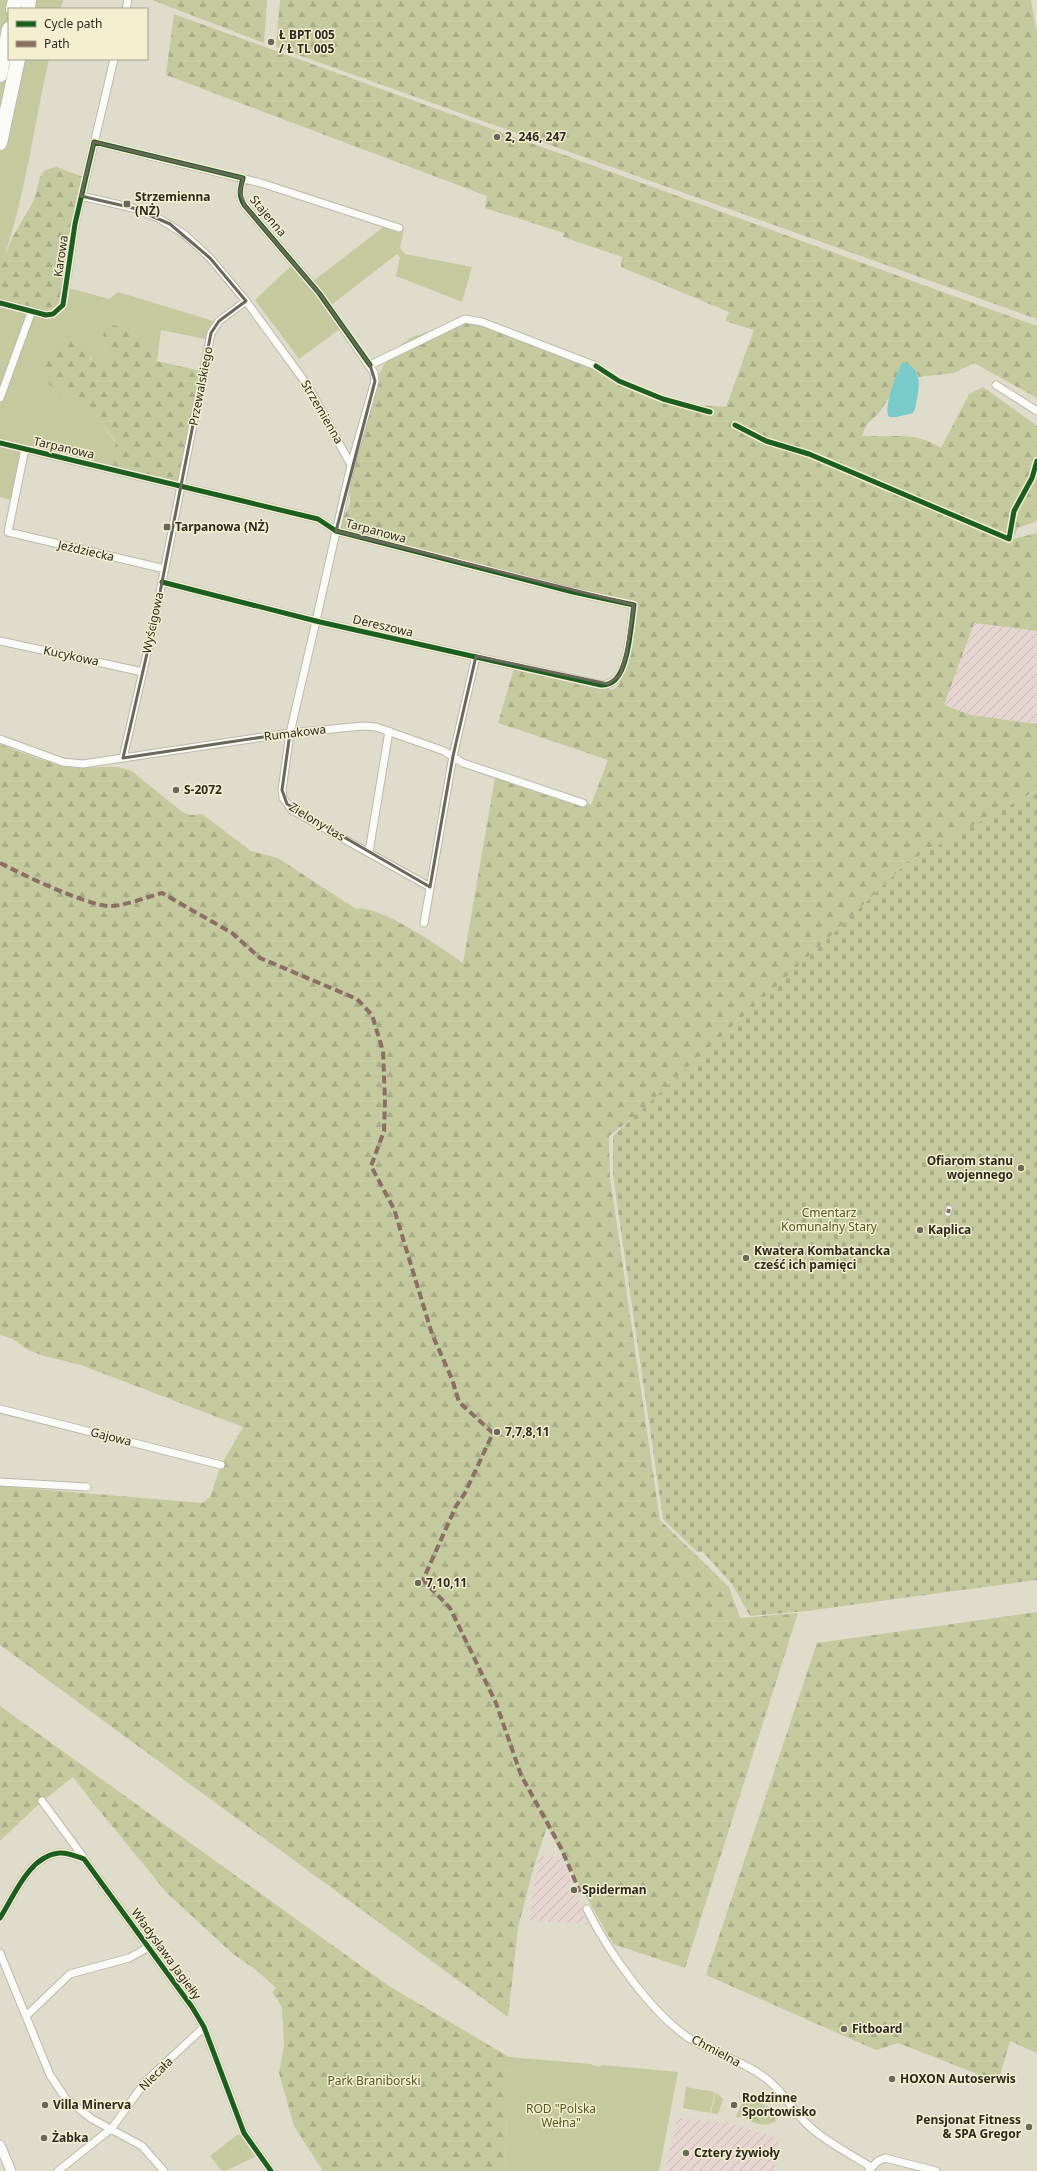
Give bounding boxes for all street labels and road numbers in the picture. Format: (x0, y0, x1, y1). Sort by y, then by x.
street label: Stajenna (246, 191, 291, 240)
street label: Karowa (49, 234, 72, 278)
street label: Przewalskiego (185, 345, 217, 427)
street label: Strzemienna (297, 377, 348, 447)
street label: Tarpanowa (32, 432, 96, 463)
street label: Tarpanowa (344, 514, 408, 547)
street label: Jeździecka (55, 536, 116, 565)
street label: Wyścigowa (138, 591, 167, 655)
street label: Dereszowa (351, 610, 415, 641)
street label: Kucykowa (42, 641, 100, 670)
street label: Rumakowa (263, 720, 327, 745)
street label: Zielony Las (286, 798, 349, 845)
street label: Gajowa (89, 1423, 133, 1450)
street label: Władysława Jagiełły (128, 1905, 206, 2003)
street label: Chmielna (689, 2031, 744, 2071)
street label: Niecała (135, 2053, 176, 2094)

